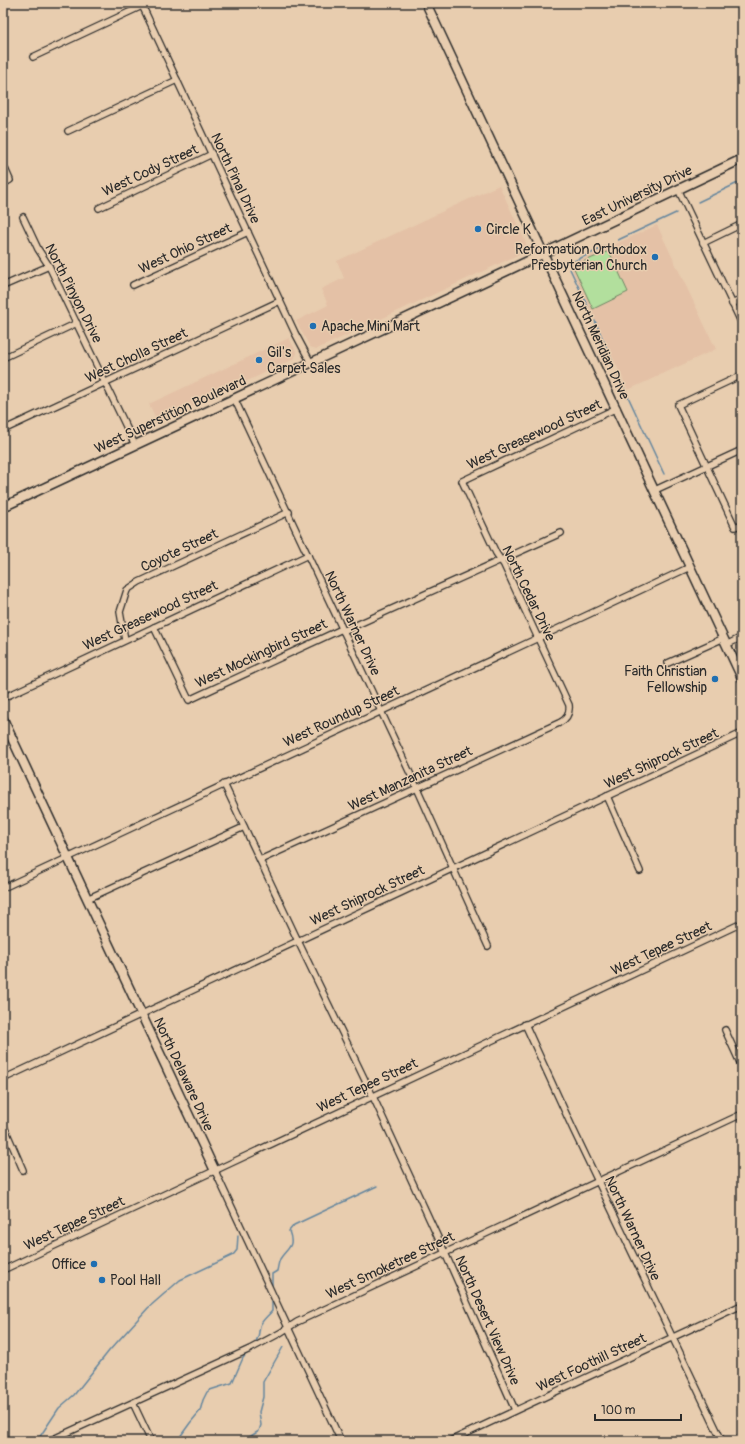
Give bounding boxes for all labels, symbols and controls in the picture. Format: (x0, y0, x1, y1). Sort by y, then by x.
street label: North Pinal Drive (207, 130, 264, 226)
street label: West Cody Street (100, 141, 201, 200)
street label: East University Drive (579, 161, 695, 229)
street label: West Ohio Street (136, 219, 235, 277)
place label: Circle K (486, 221, 532, 238)
marker: Circle K (473, 224, 483, 234)
street label: North Pinyon Drive (41, 241, 106, 346)
place label: Reformation Orthodox Presbyterian Church (515, 241, 647, 274)
marker: Reformation Orthodox Presbyterian Church (650, 252, 660, 262)
street label: North Meridian Drive (568, 288, 633, 402)
place label: Apache Mini Mart (321, 318, 420, 335)
marker: Apache Mini Mart (308, 321, 318, 331)
street label: West Cholla Street (82, 324, 190, 387)
place label: Gil's Carpet Sales (267, 344, 341, 377)
marker: Gil's Carpet Sales (254, 355, 264, 365)
street label: West Superstition Boulevard (92, 372, 249, 457)
street label: West Greasewood Street (464, 396, 605, 473)
street label: Coyote Street (138, 525, 221, 576)
street label: North Cedar Drive (498, 543, 559, 644)
street label: North Warner Drive (321, 568, 384, 678)
street label: West Greasewood Street (80, 577, 221, 654)
street label: West Mockingbird Street (193, 615, 330, 692)
place label: Faith Christian Fellowship (624, 663, 707, 696)
marker: Faith Christian Fellowship (710, 674, 720, 684)
street label: West Roundup Street (281, 682, 402, 751)
street label: West Shiprock Street (601, 724, 721, 792)
street label: West Manzanita Street (346, 742, 475, 815)
street label: West Shiprock Street (307, 861, 427, 929)
street label: West Tepee Street (608, 918, 715, 979)
street label: North Delaware Drive (150, 1015, 217, 1134)
street label: West Tepee Street (314, 1055, 421, 1116)
street label: North Warner Drive (601, 1173, 664, 1283)
street label: West Tepee Street (21, 1193, 128, 1254)
street label: West Smoketree Street (323, 1228, 457, 1303)
street label: North Desert View Drive (451, 1253, 524, 1388)
place label: Office (51, 1256, 86, 1273)
marker: Office (89, 1259, 99, 1269)
place label: Pool Hall (110, 1272, 161, 1289)
marker: Pool Hall (97, 1275, 107, 1285)
street label: West Foothill Street (534, 1329, 649, 1395)
scale bar (595, 1396, 681, 1422)
text: 100 m (601, 1403, 636, 1418)

